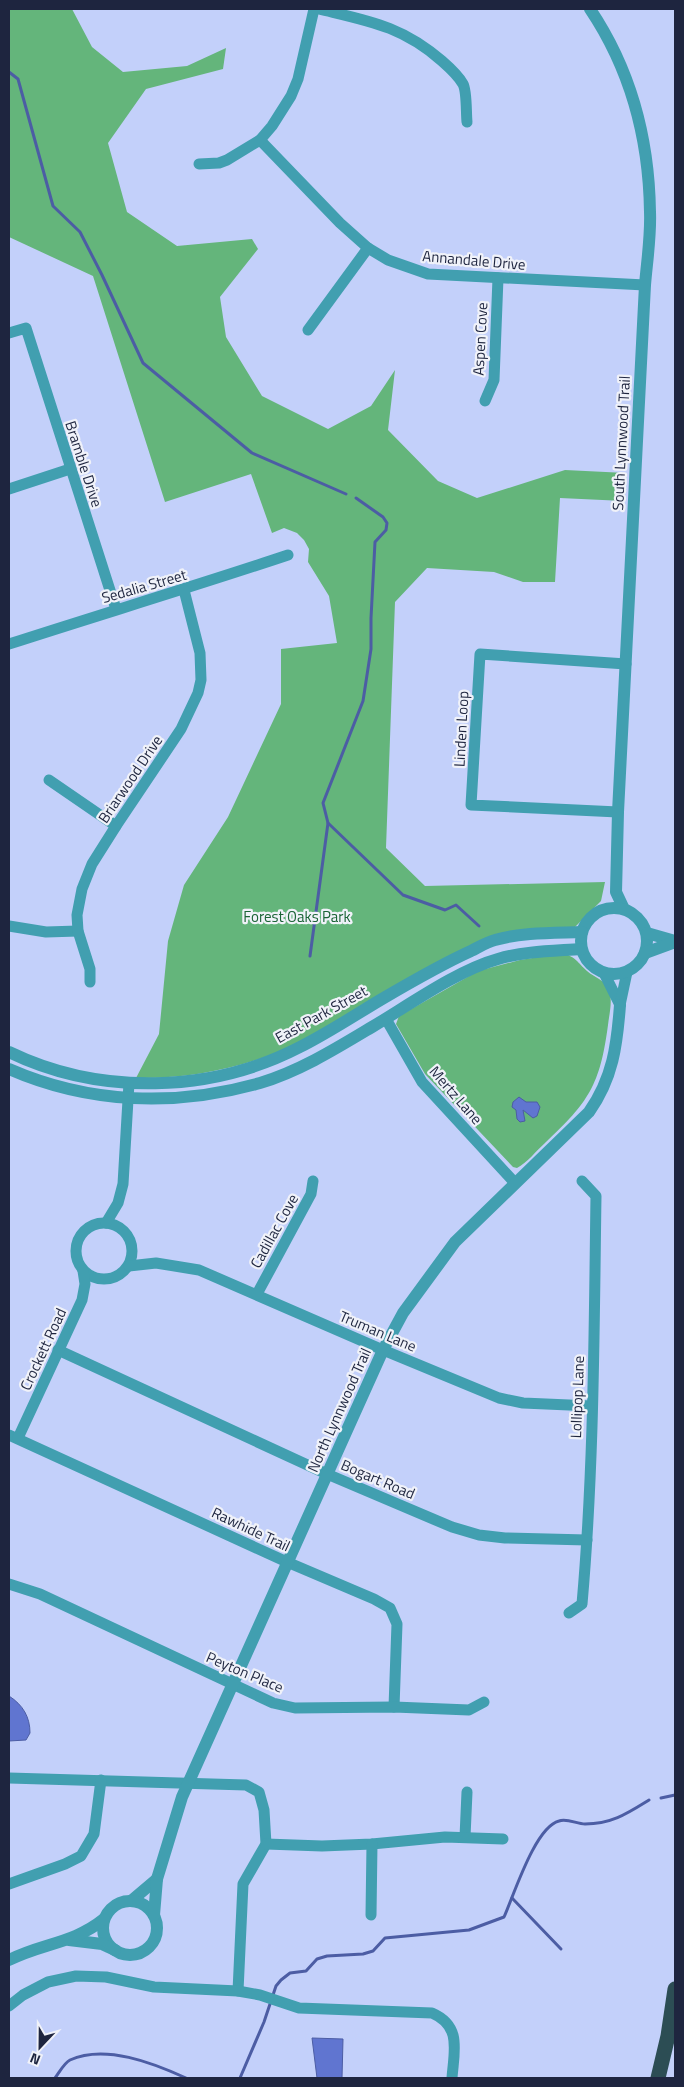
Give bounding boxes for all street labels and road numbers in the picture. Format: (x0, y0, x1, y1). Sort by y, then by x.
street label: Annandale Drive (422, 244, 526, 276)
street label: Aspen Cove (467, 302, 493, 376)
street label: South Lynnwood Trail (606, 375, 636, 511)
street label: Bramble Drive (59, 418, 109, 510)
street label: Sedalia Street (99, 563, 190, 609)
street label: Linden Loop (448, 690, 474, 768)
street label: Briarwood Drive (92, 730, 168, 828)
street label: East Park Street (271, 979, 372, 1049)
street label: Mertz Lane (424, 1061, 488, 1129)
street label: Cadillac Cove (244, 1190, 304, 1272)
street label: Crockett Road (14, 1304, 72, 1394)
street label: Truman Lane (336, 1304, 420, 1358)
street label: North Lynnwood Trail (301, 1344, 377, 1476)
street label: Lollipop Lane (564, 1355, 590, 1439)
street label: Bogart Road (337, 1453, 419, 1505)
street label: Rawhide Trail (208, 1501, 294, 1557)
street label: Peyton Place (203, 1645, 287, 1699)

